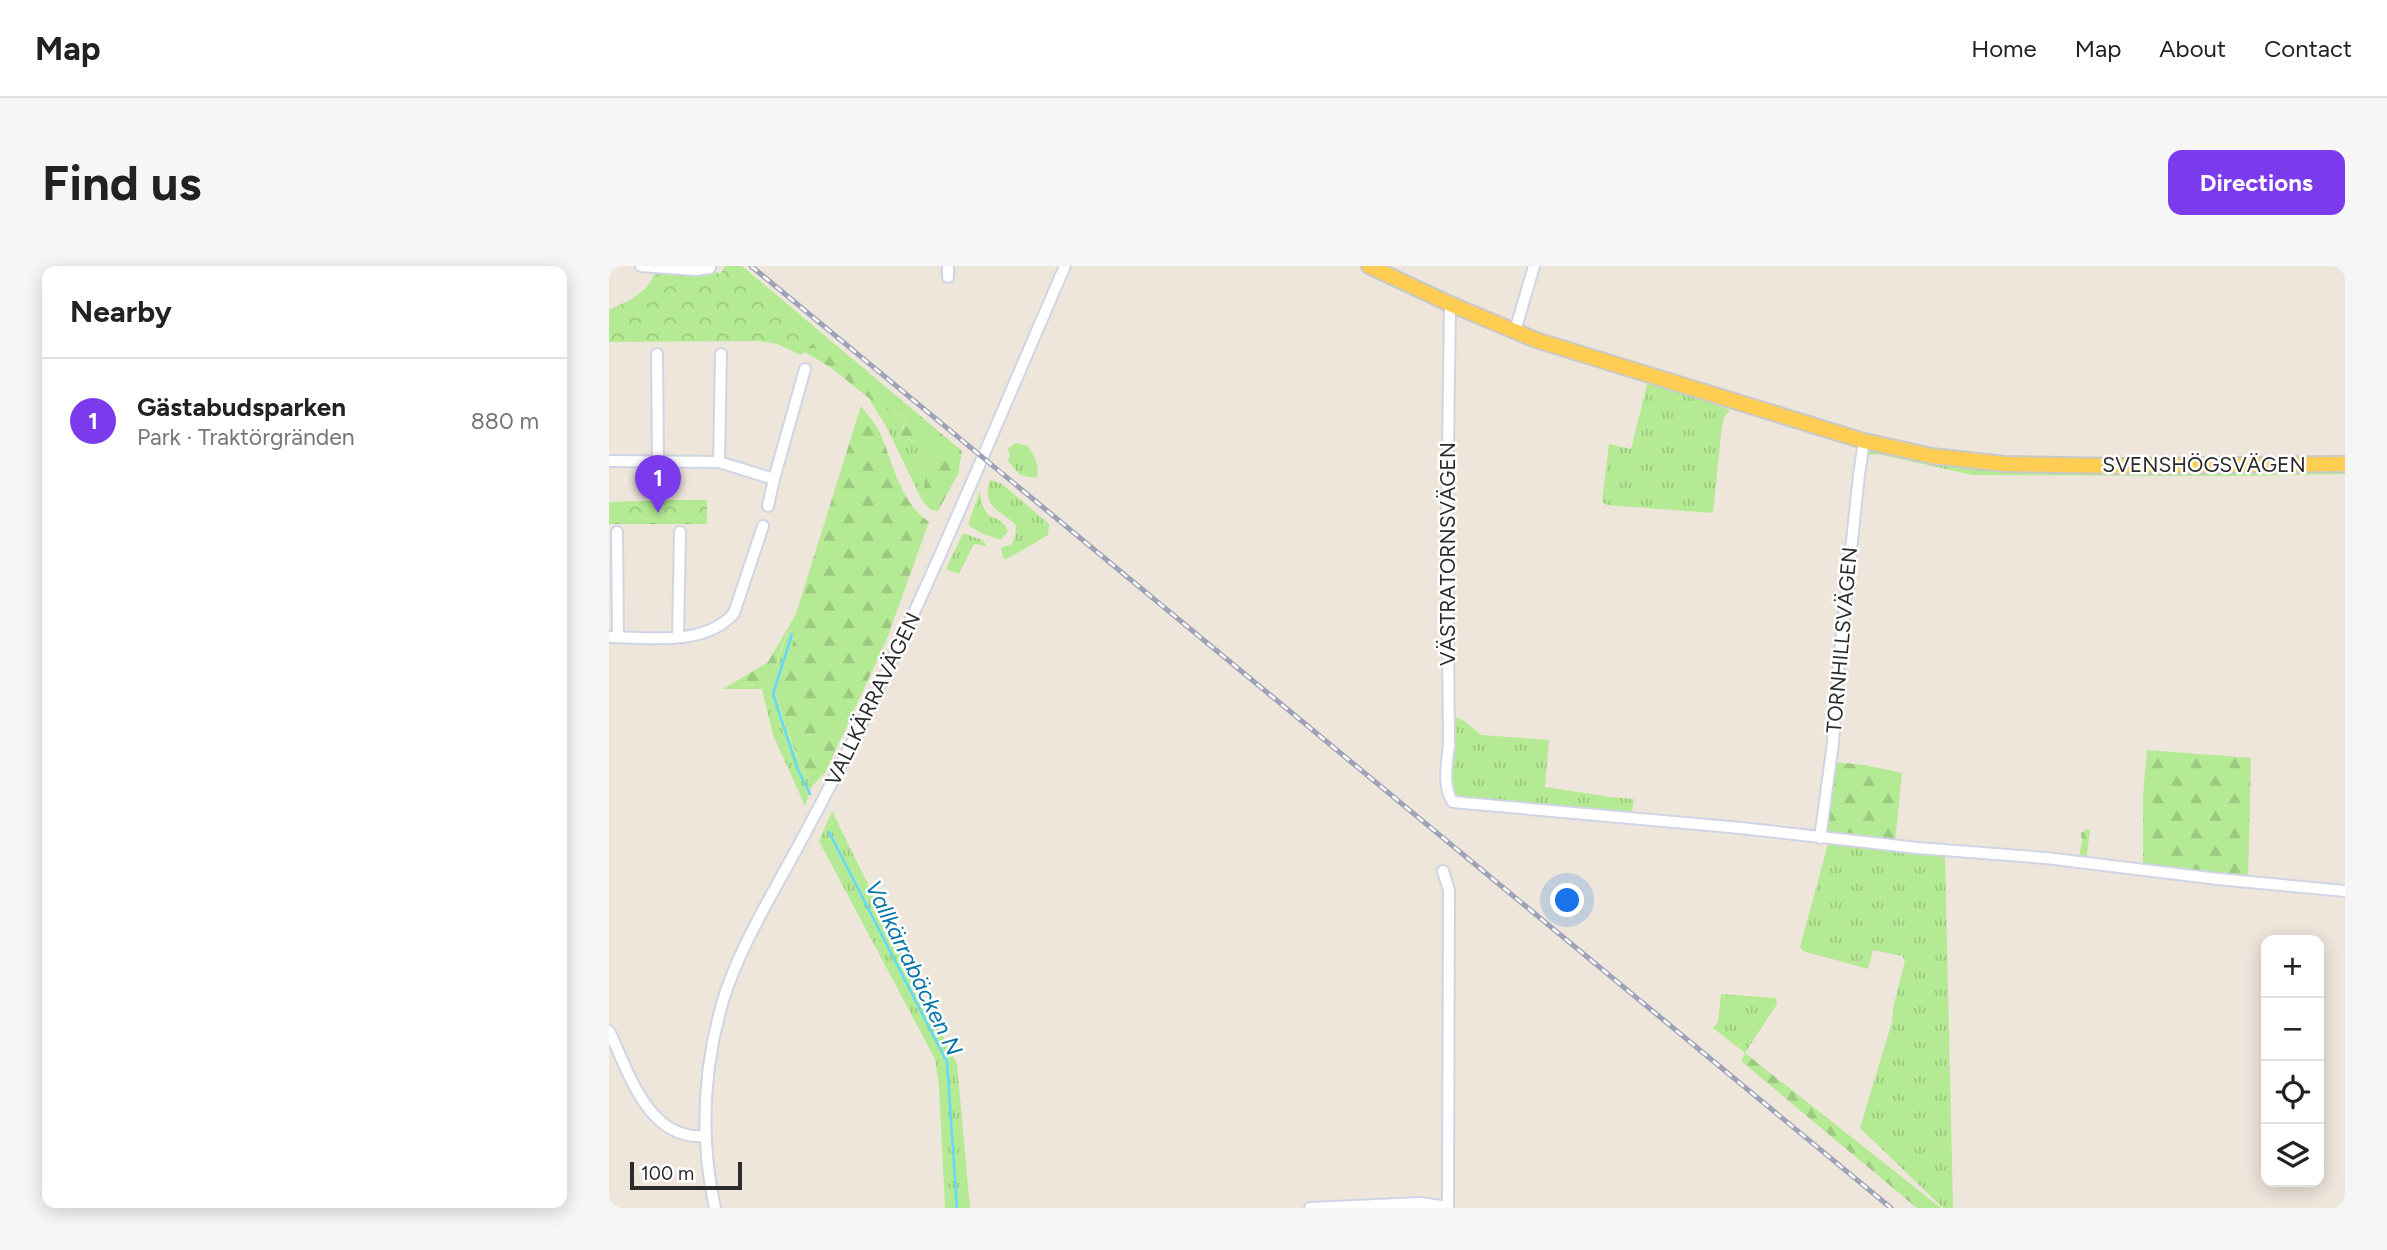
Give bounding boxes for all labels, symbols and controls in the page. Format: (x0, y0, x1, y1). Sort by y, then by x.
text: Map (35, 29, 101, 68)
text: Home (1971, 34, 2037, 63)
text: Map (2075, 34, 2121, 63)
text: About (2159, 34, 2226, 63)
text: Contact (2264, 34, 2352, 63)
button: Directions (2168, 150, 2345, 215)
text: Find us (42, 153, 201, 212)
text: Nearby (70, 293, 172, 330)
text: Gästabudsparken (137, 391, 346, 423)
text: 1 (88, 407, 98, 435)
text: 880 m (471, 407, 539, 435)
text: Park · Traktörgränden (137, 423, 355, 451)
street label: VÄSTRATORNSVÄGEN (1435, 442, 1460, 666)
street label: SVENSHÖGSVÄGEN (2102, 452, 2306, 477)
pin: 1 (635, 455, 681, 513)
street label: TORNHILLSVÄGEN (1821, 546, 1862, 734)
street label: VALLKÄRRAVÄGEN (820, 608, 925, 790)
water label: Vallkärrabäcken N (859, 876, 969, 1060)
your location (1550, 883, 1584, 917)
map controls (2261, 935, 2324, 1187)
button: + (2261, 935, 2324, 998)
button: − (2261, 998, 2324, 1061)
button: locate (2261, 1061, 2324, 1124)
button: layers (2261, 1124, 2324, 1187)
scale bar (630, 1159, 742, 1191)
text: 100 m (641, 1162, 694, 1185)

